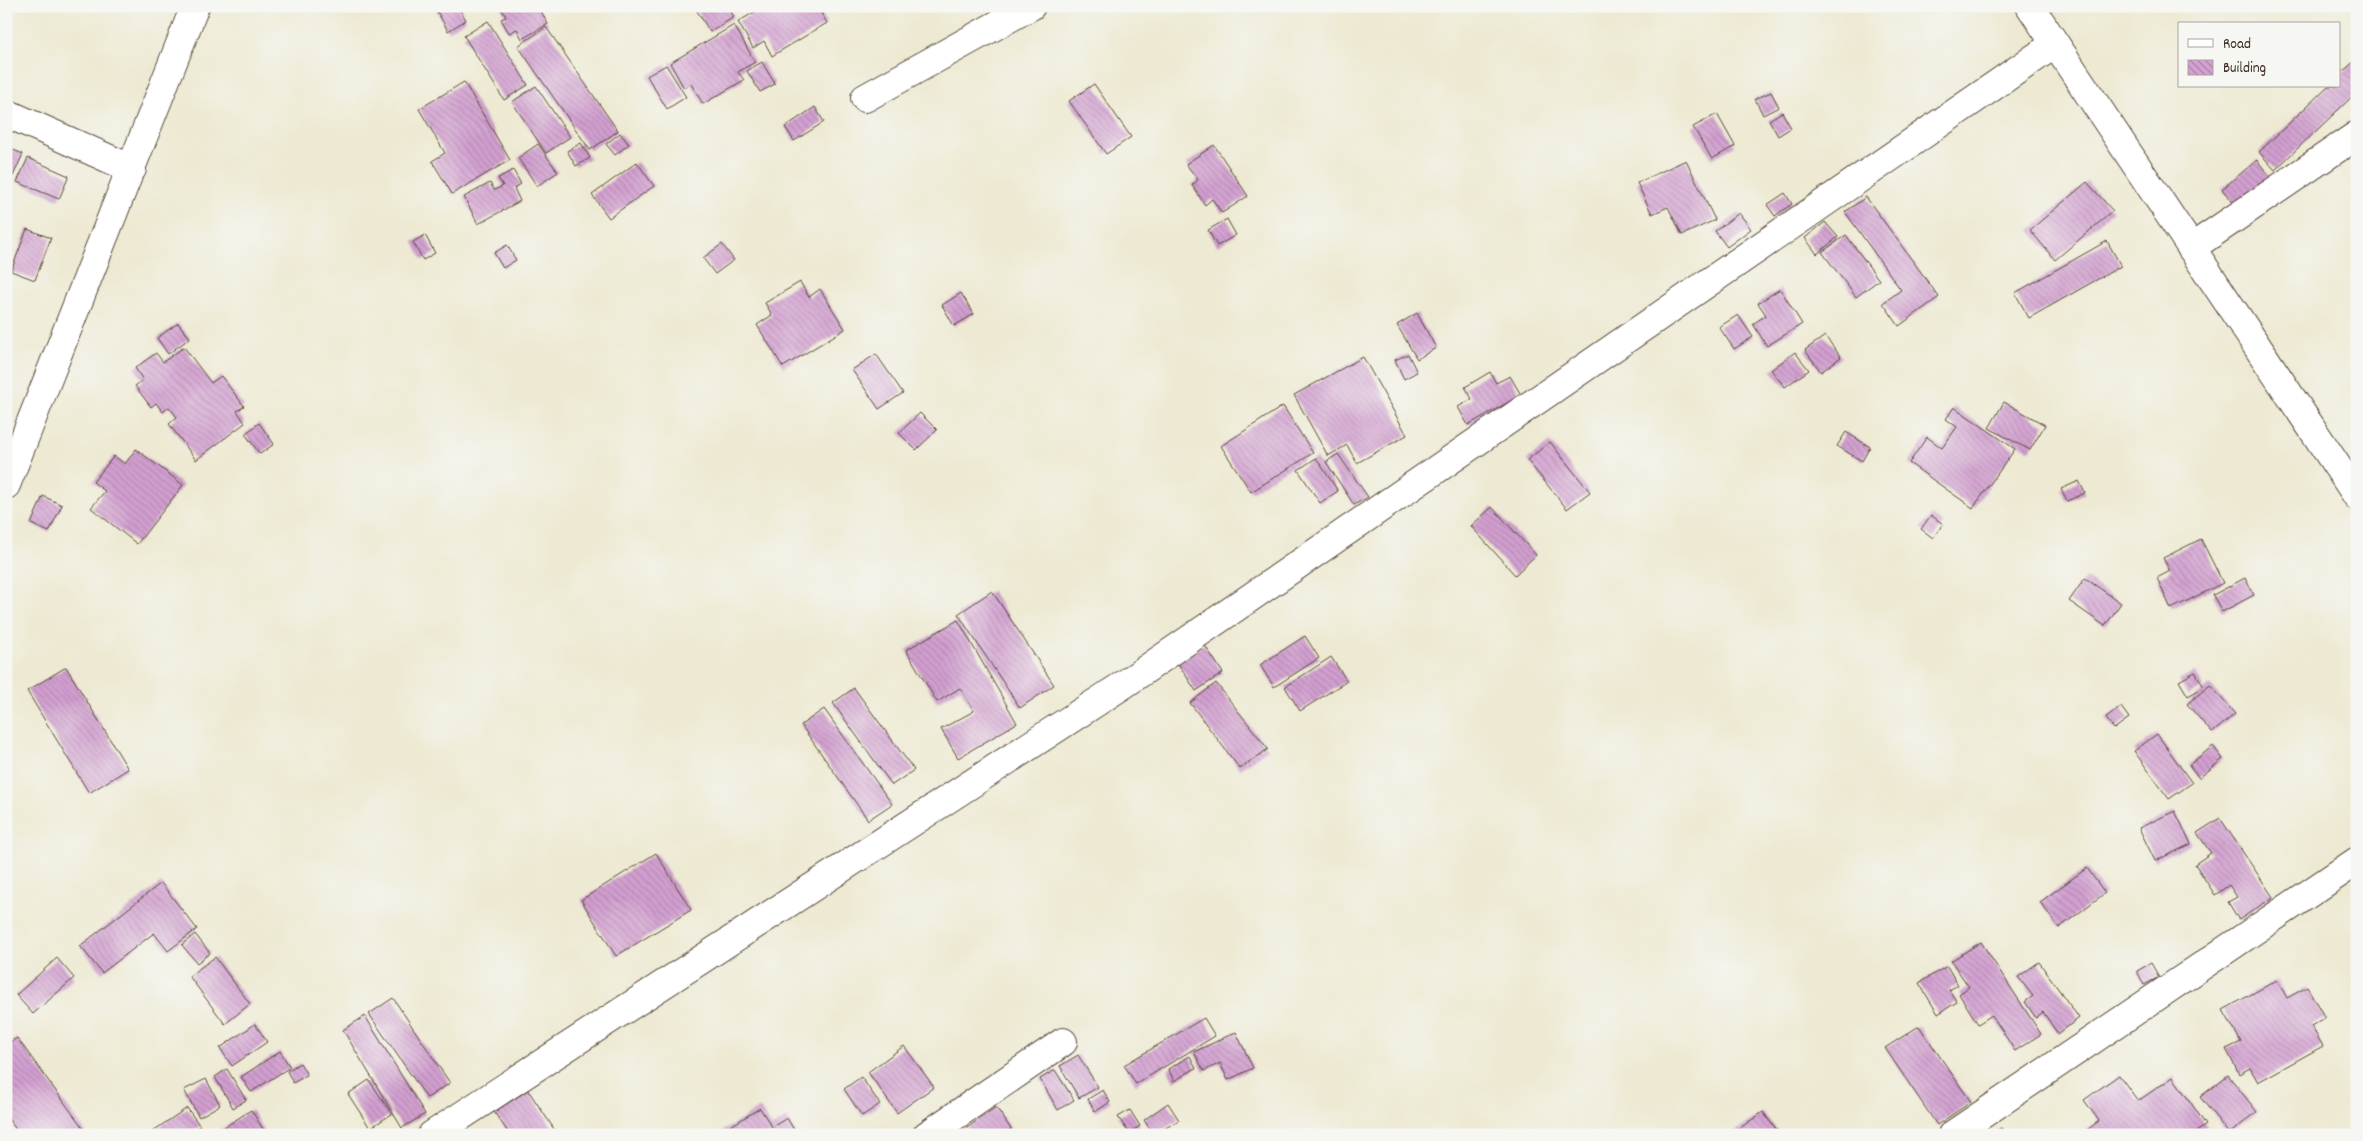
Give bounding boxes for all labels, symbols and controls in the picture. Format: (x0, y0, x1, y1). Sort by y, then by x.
legend (2178, 22, 2340, 88)
text: Road (2223, 34, 2251, 56)
text: Building (2223, 58, 2266, 80)

